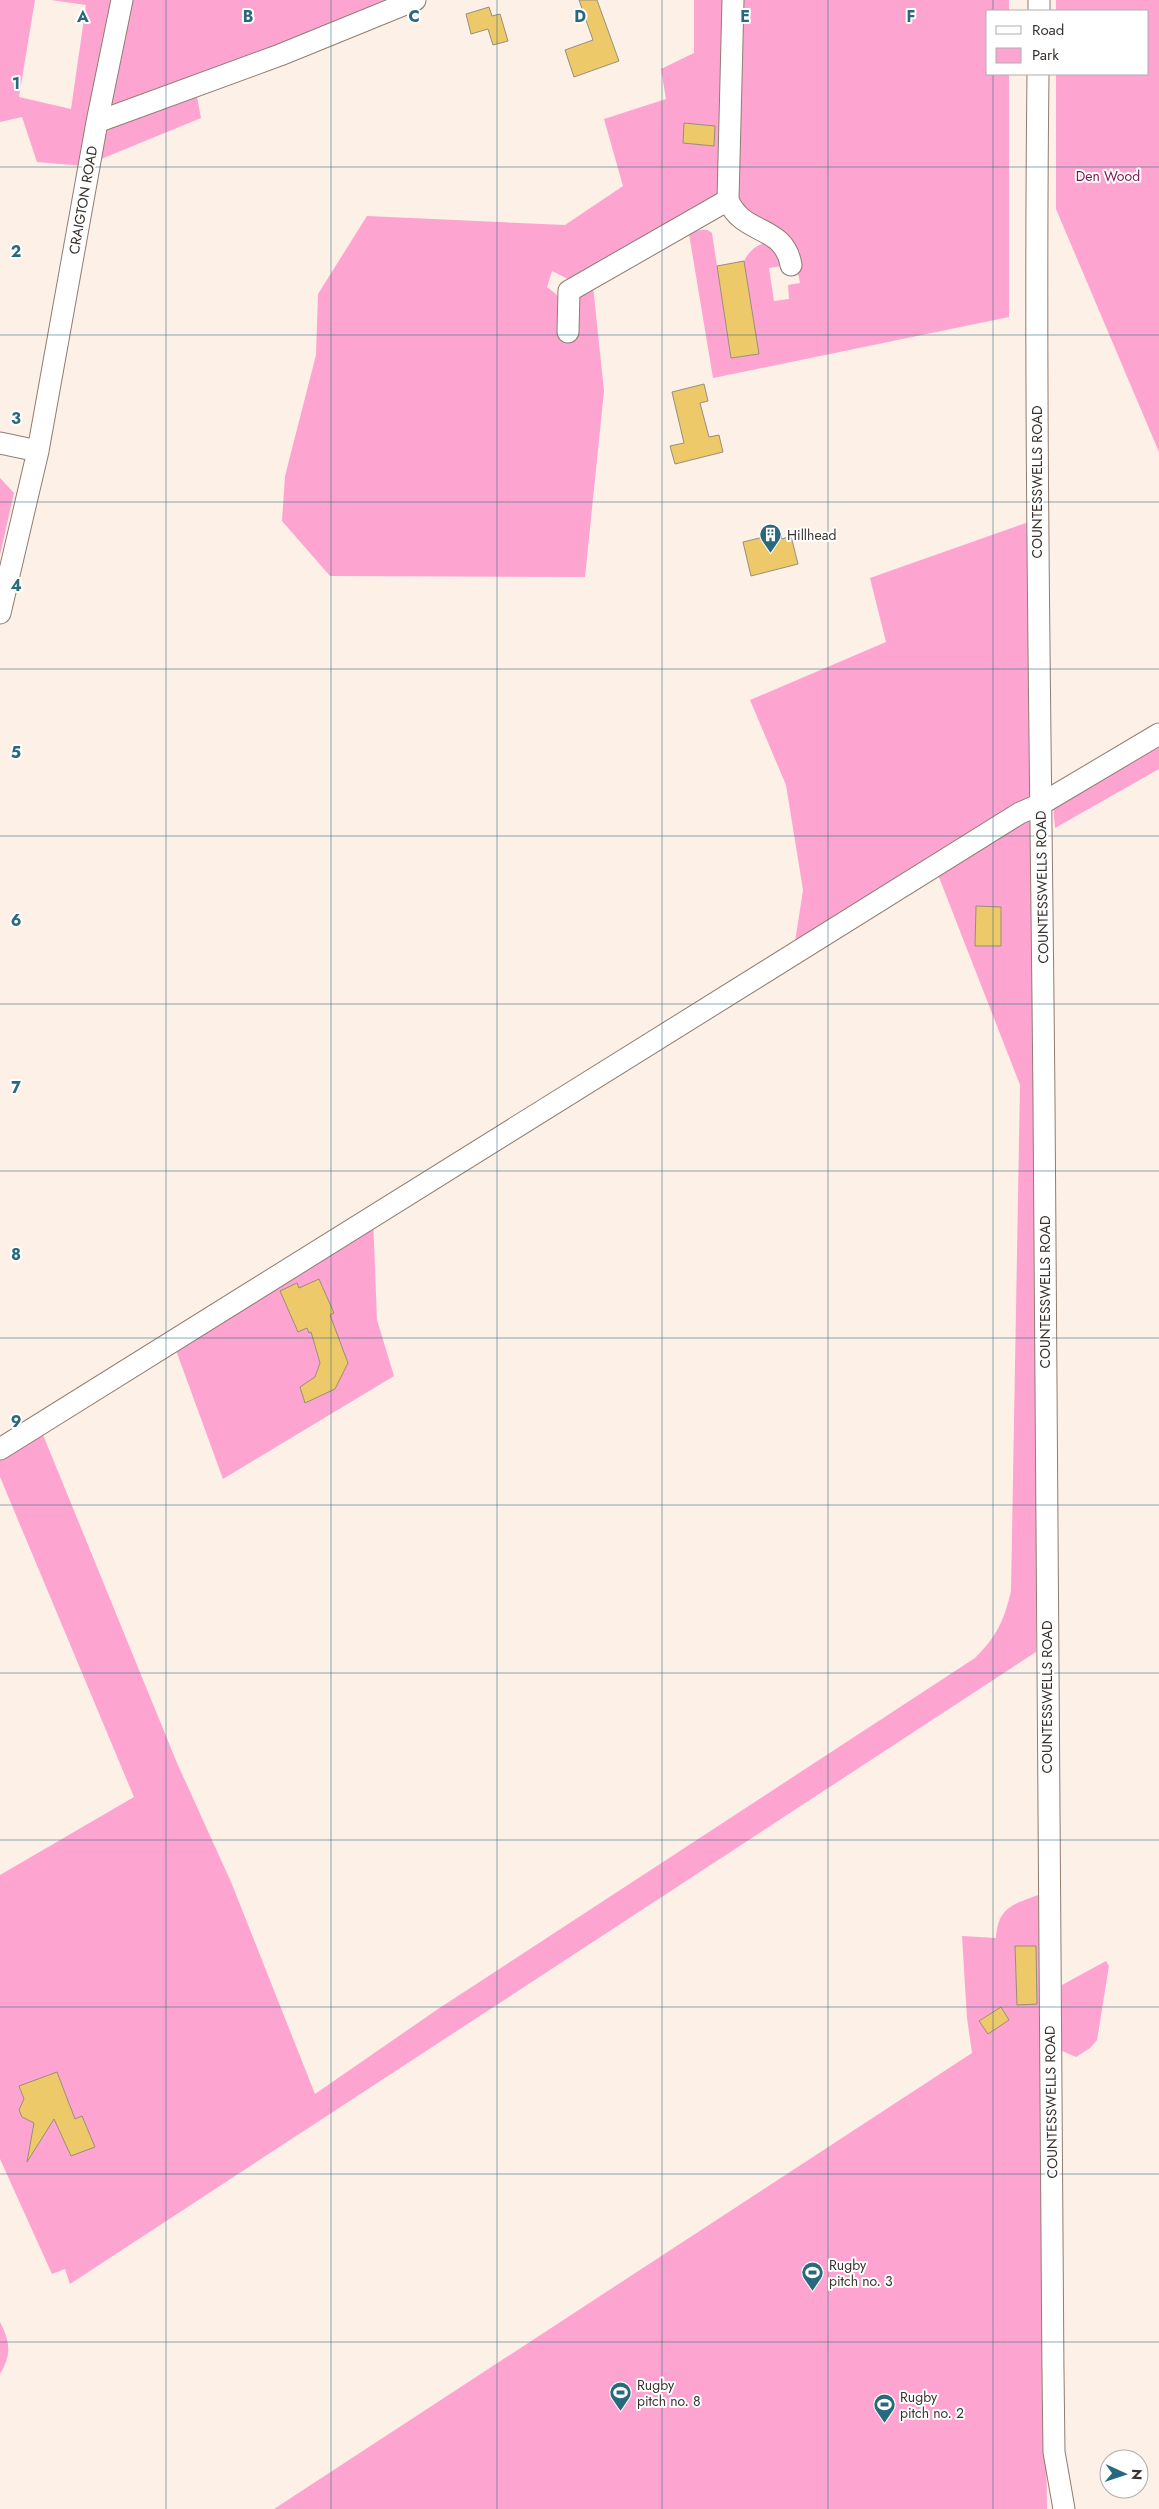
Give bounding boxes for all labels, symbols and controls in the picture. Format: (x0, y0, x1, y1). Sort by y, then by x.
text: A (76, 5, 89, 28)
text: B (243, 5, 253, 28)
text: C (408, 5, 420, 28)
text: D (574, 5, 586, 28)
text: E (740, 5, 750, 28)
text: F (907, 5, 915, 28)
legend (986, 10, 1149, 75)
text: Road (1032, 19, 1064, 41)
text: Park (1032, 44, 1059, 66)
text: 1 (12, 72, 20, 95)
street label: CRAIGTON ROAD (64, 144, 102, 256)
park label: Den Wood (1076, 166, 1140, 186)
text: 2 (11, 240, 21, 263)
street label: COUNTESSWELLS ROAD (1027, 405, 1047, 559)
text: 3 (11, 407, 21, 430)
building icon: Hillhead (759, 523, 783, 554)
place label: Hillhead (787, 525, 836, 545)
text: 4 (10, 574, 22, 597)
text: 5 (11, 741, 21, 764)
street label: COUNTESSWELLS ROAD (1031, 810, 1053, 964)
text: 6 (11, 909, 21, 932)
text: 7 (11, 1076, 21, 1099)
street label: COUNTESSWELLS ROAD (1035, 1215, 1055, 1369)
text: 8 (11, 1243, 21, 1266)
text: 9 (11, 1410, 21, 1433)
street label: COUNTESSWELLS ROAD (1037, 1620, 1057, 1774)
street label: COUNTESSWELLS ROAD (1040, 2025, 1062, 2179)
place label: Rugby pitch no. 3 (829, 2255, 893, 2291)
sports icon: Rugby pitch no. 3 (801, 2261, 825, 2292)
place label: Rugby pitch no. 8 (637, 2375, 701, 2411)
sports icon: Rugby pitch no. 8 (609, 2381, 633, 2412)
place label: Rugby pitch no. 2 (900, 2387, 964, 2423)
sports icon: Rugby pitch no. 2 (872, 2393, 896, 2424)
north arrow (1099, 2449, 1149, 2499)
text: N (1127, 2469, 1147, 2481)

